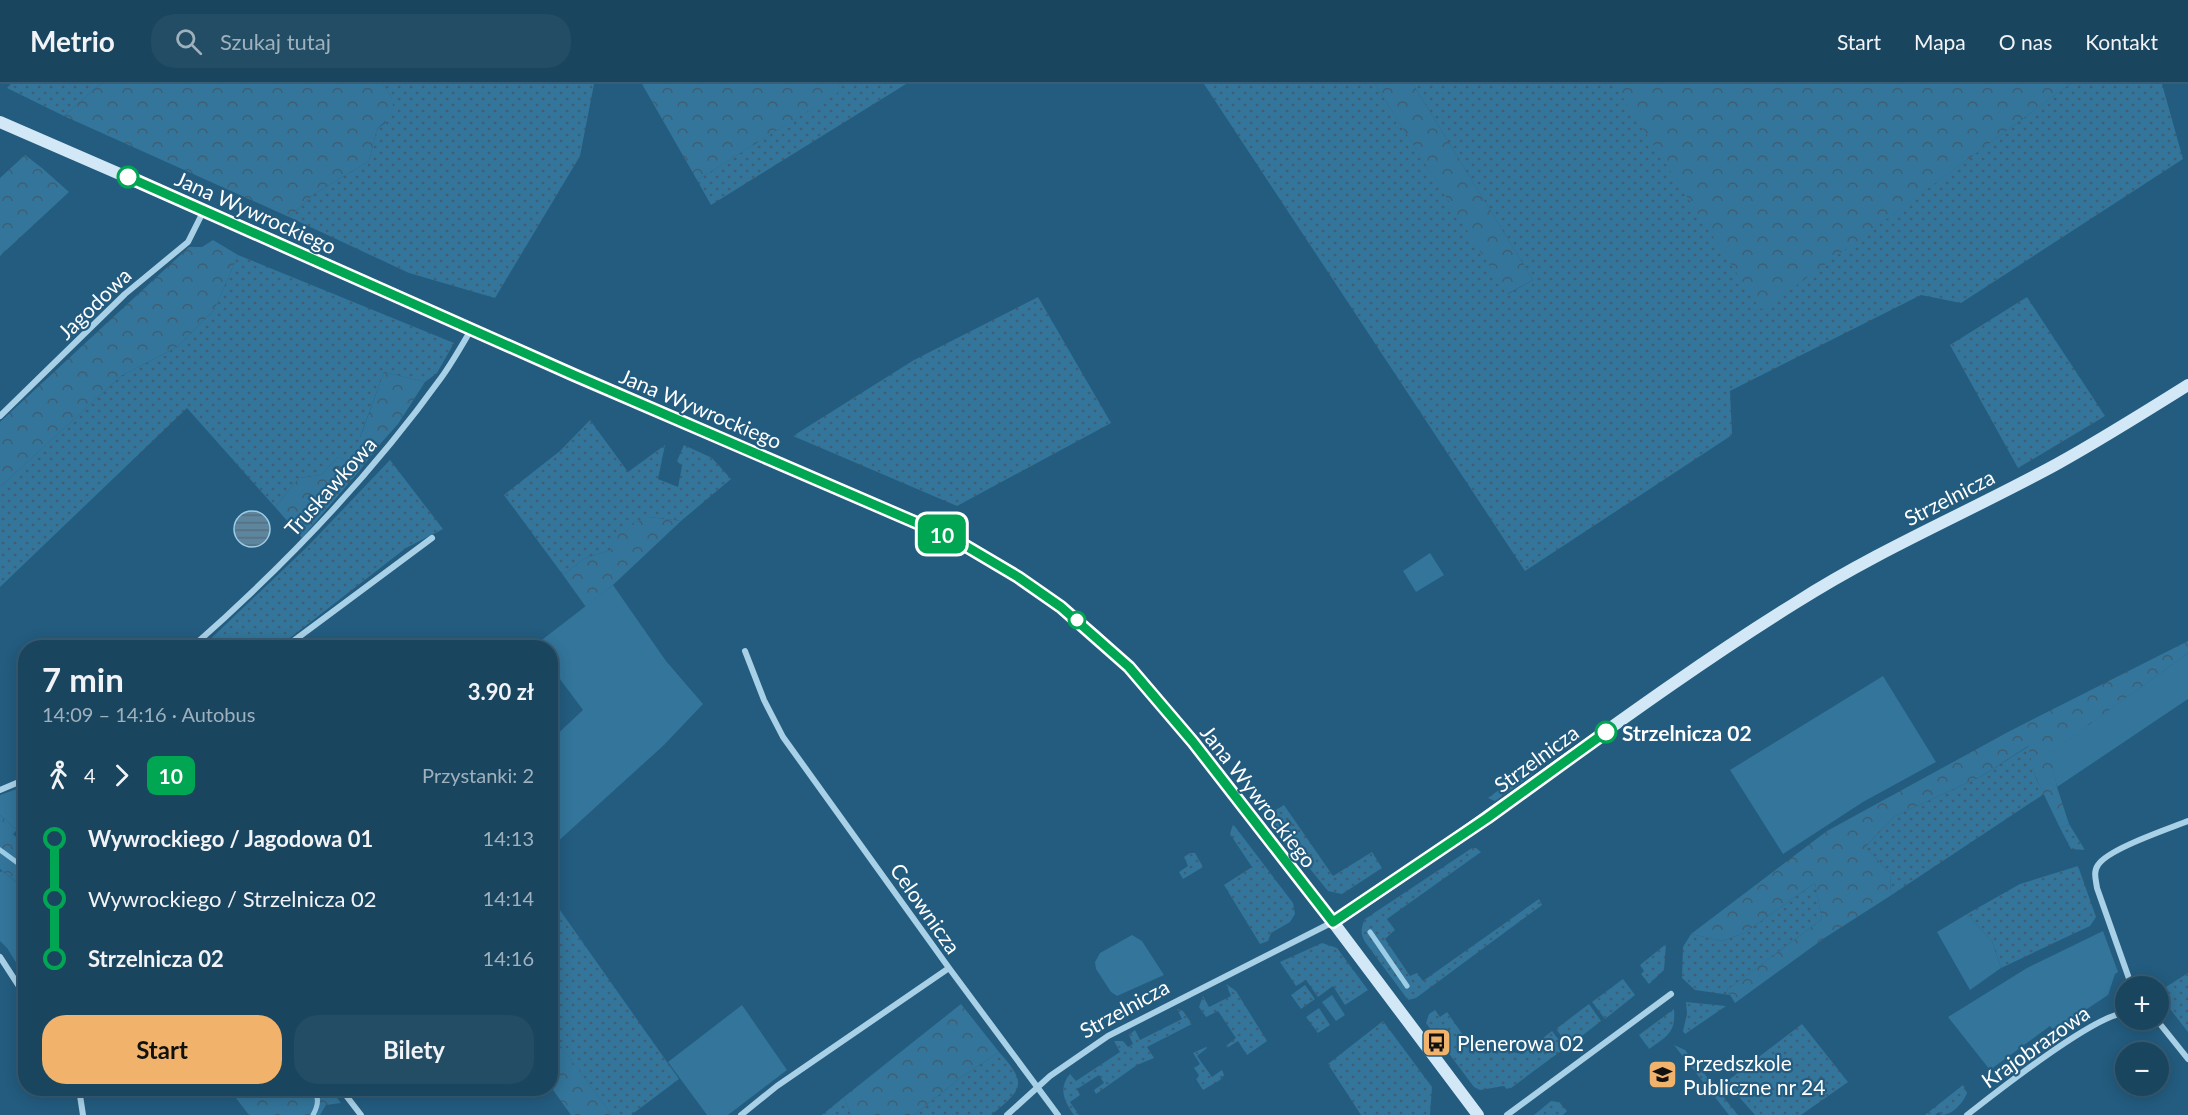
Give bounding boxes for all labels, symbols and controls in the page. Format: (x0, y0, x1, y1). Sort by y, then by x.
search box (151, 14, 571, 68)
text: Metrio (30, 24, 115, 58)
icon: search (172, 25, 205, 58)
text: Szukaj tutaj (220, 28, 331, 55)
text: Start (1837, 29, 1881, 54)
text: Mapa (1914, 29, 1966, 54)
text: O nas (1999, 29, 2052, 54)
text: Kontakt (2085, 29, 2158, 54)
street label: Jana Wywrockiego (172, 165, 340, 259)
unlabelled marker (117, 166, 139, 188)
street label: Jagodowa (52, 262, 136, 344)
street label: Jana Wywrockiego (616, 363, 786, 453)
street label: Truskawkowa (279, 431, 381, 541)
street label: Strzelnicza (1900, 464, 1998, 530)
line badge: 10 (915, 514, 969, 554)
text: 10 (930, 522, 954, 547)
unlabelled marker (1068, 611, 1086, 629)
text: 7 min (42, 659, 124, 699)
text: 3.90 zł (468, 678, 534, 705)
text: 14:09 – 14:16 · Autobus (42, 702, 255, 726)
street label: Strzelnicza (1489, 719, 1583, 797)
street label: Jana Wywrockiego (1196, 720, 1322, 872)
place label: Strzelnicza 02 (1622, 720, 1752, 745)
marker: Strzelnicza 02 (1595, 721, 1617, 743)
icon: walk (42, 759, 75, 792)
icon: forward (105, 759, 138, 792)
text: 4 (84, 763, 96, 787)
text: 10 (159, 763, 183, 788)
text: Przystanki: 2 (422, 763, 534, 787)
text: Wywrockiego / Jagodowa 01 (88, 825, 373, 852)
text: 14:13 (483, 826, 534, 850)
street label: Celownicza (886, 858, 966, 958)
text: Wywrockiego / Strzelnicza 02 (88, 885, 377, 912)
text: 14:14 (483, 886, 534, 910)
text: Strzelnicza 02 (88, 945, 224, 972)
text: 14:16 (483, 946, 534, 970)
street label: Strzelnicza (1075, 973, 1173, 1043)
map controls (2115, 976, 2169, 1096)
button: + (2115, 976, 2169, 1030)
street label: Krajobrazowa (1976, 1000, 2094, 1092)
button: Start (42, 1015, 282, 1084)
button: Bilety (294, 1015, 534, 1084)
bus stop icon: Plenerowa 02 (1420, 1026, 1452, 1058)
place label: Plenerowa 02 (1457, 1030, 1584, 1055)
button: − (2115, 1042, 2169, 1096)
place label: Przedszkole Publiczne nr 24 (1683, 1050, 1825, 1099)
school or university icon: Przedszkole Publiczne nr 24 (1646, 1058, 1678, 1090)

